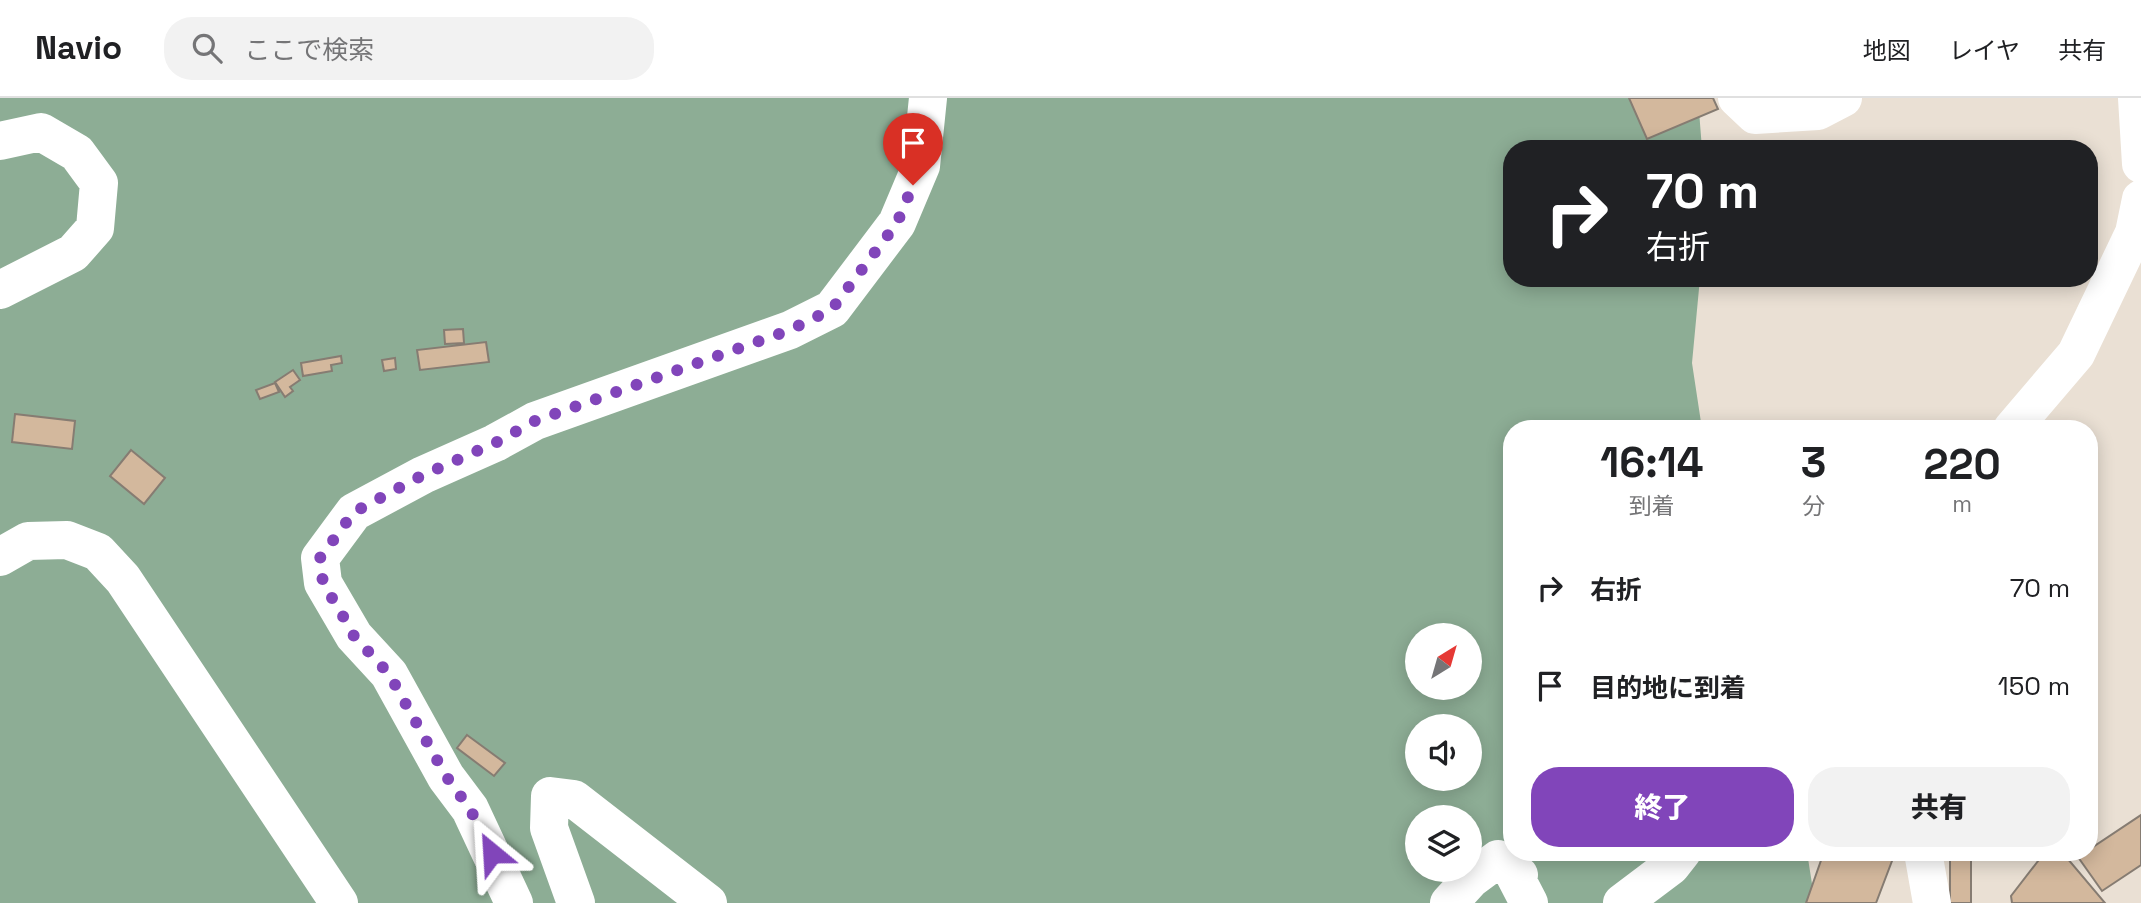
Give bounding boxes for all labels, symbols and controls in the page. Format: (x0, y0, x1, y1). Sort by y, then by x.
search box (164, 17, 654, 80)
text: Navio (35, 27, 122, 69)
icon: search (188, 29, 226, 67)
text: ここで検索 (244, 33, 374, 67)
text: 地図 (1863, 35, 1911, 66)
text: レイヤ (1949, 35, 2020, 66)
text: 共有 (2058, 35, 2106, 66)
pin (883, 113, 943, 185)
icon: arrive (894, 124, 932, 162)
text: 70 m (1646, 160, 1759, 222)
icon: right (1531, 168, 1622, 259)
text: 右折 (1646, 227, 1710, 267)
text: 16:14 (1600, 436, 1703, 489)
text: 3 (1801, 436, 1826, 489)
text: 220 (1924, 438, 2001, 491)
text: m (1952, 489, 1972, 519)
text: 到着 (1629, 491, 1675, 521)
text: 分 (1802, 491, 1825, 521)
icon: right (1531, 569, 1569, 607)
text: 70 m (2010, 571, 2070, 605)
text: 右折 (1590, 573, 1642, 607)
north arrow (1405, 623, 1482, 700)
map controls (1405, 623, 1482, 882)
icon: arrive (1531, 667, 1569, 705)
text: 150 m (1998, 669, 2070, 703)
text: 目的地に到着 (1590, 671, 1746, 705)
button: sound (1405, 714, 1482, 791)
button: 終了 (1531, 767, 1794, 847)
button: 共有 (1808, 767, 2070, 847)
button: layers (1405, 805, 1482, 882)
position arrow (455, 816, 529, 890)

